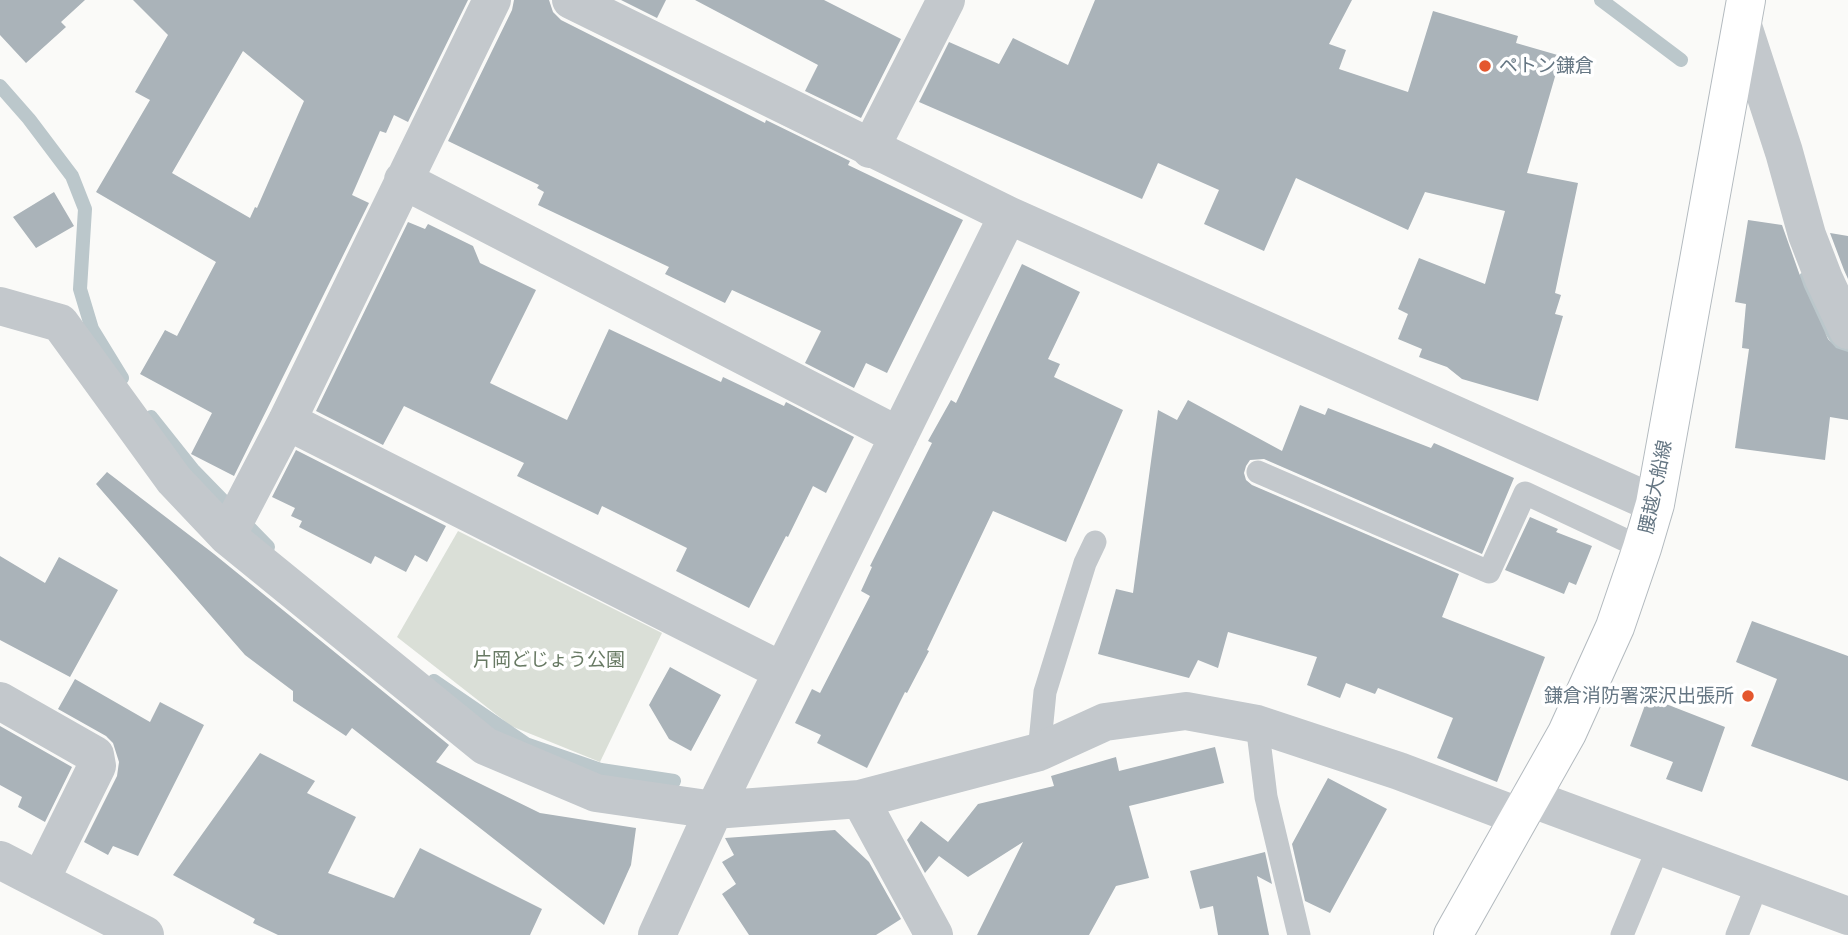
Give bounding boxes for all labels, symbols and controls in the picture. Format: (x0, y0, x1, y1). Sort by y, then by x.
place label: ペトン鎌倉 (1499, 55, 1594, 77)
marker: ペトン鎌倉 (1477, 58, 1493, 74)
street label: 腰越大船線 (1635, 438, 1677, 536)
park label: 片岡どじょう公園 (473, 649, 625, 671)
place label: 鎌倉消防署深沢出張所 (1544, 685, 1734, 707)
marker: 鎌倉消防署深沢出張所 (1740, 688, 1756, 704)

